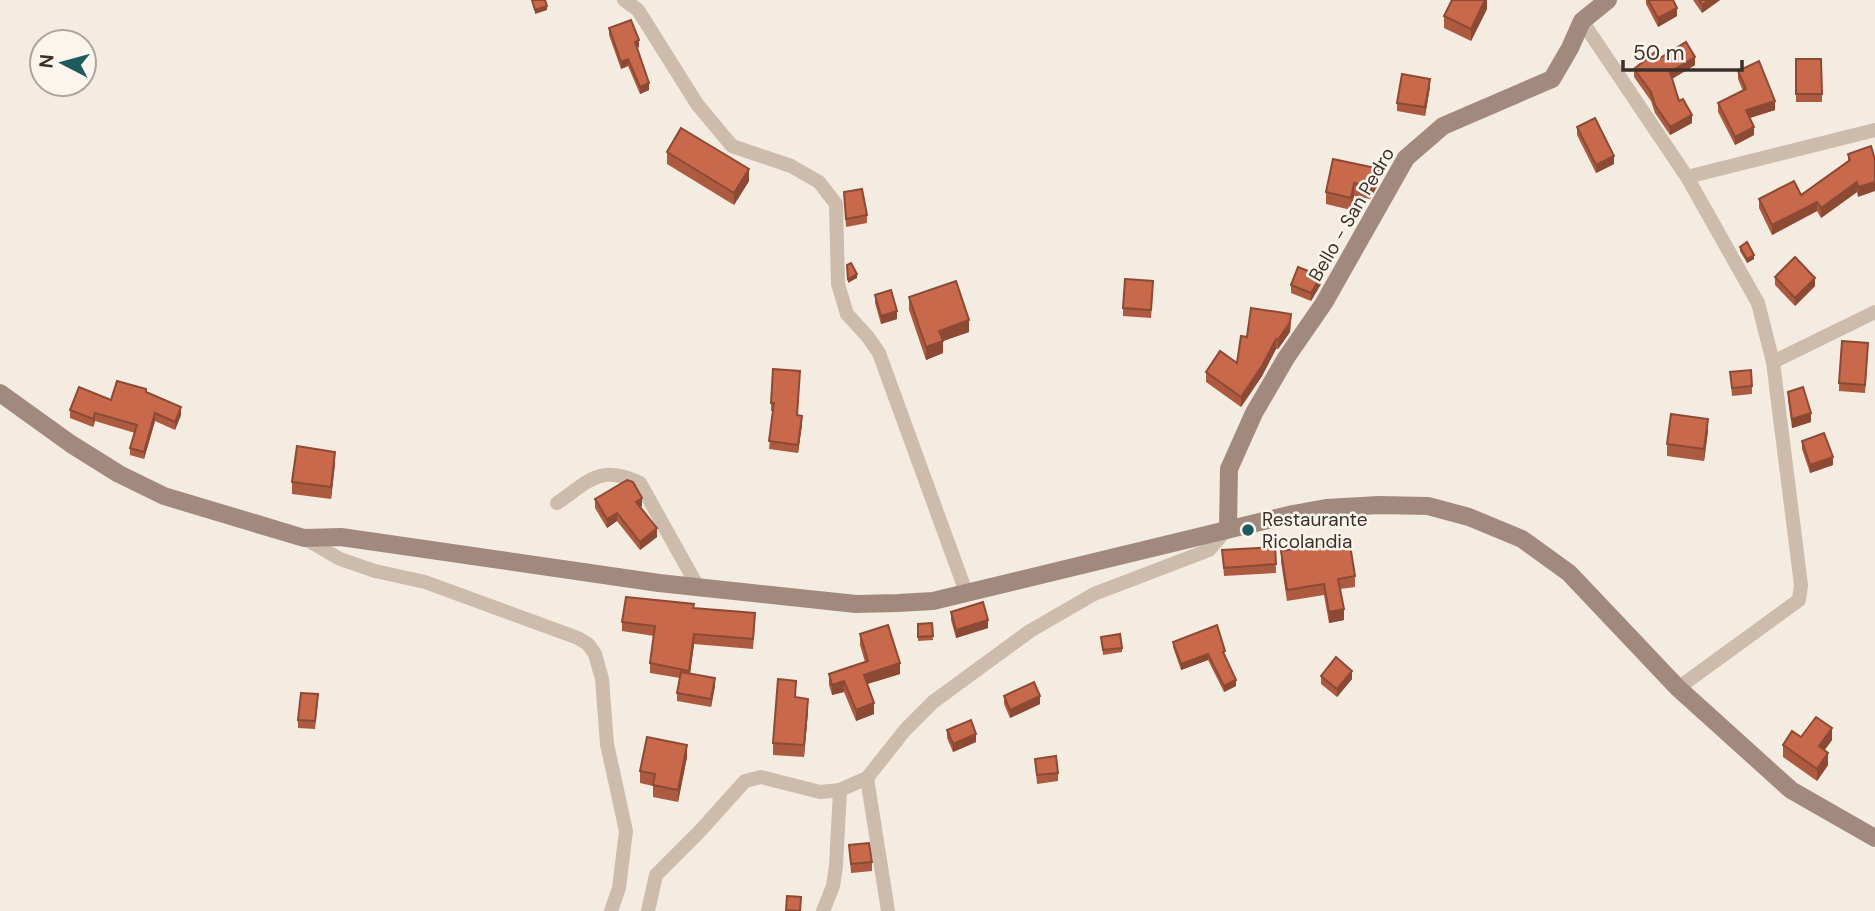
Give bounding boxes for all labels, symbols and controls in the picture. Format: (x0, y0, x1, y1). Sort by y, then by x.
north arrow (28, 28, 98, 98)
scale bar (1623, 28, 1742, 72)
text: 50 m (1633, 39, 1684, 67)
text: N (33, 53, 60, 69)
street label: Bello - San Pedro (1303, 143, 1400, 286)
place label: Restaurante Ricolandia (1262, 507, 1368, 554)
marker: Restaurante Ricolandia (1240, 522, 1256, 538)

